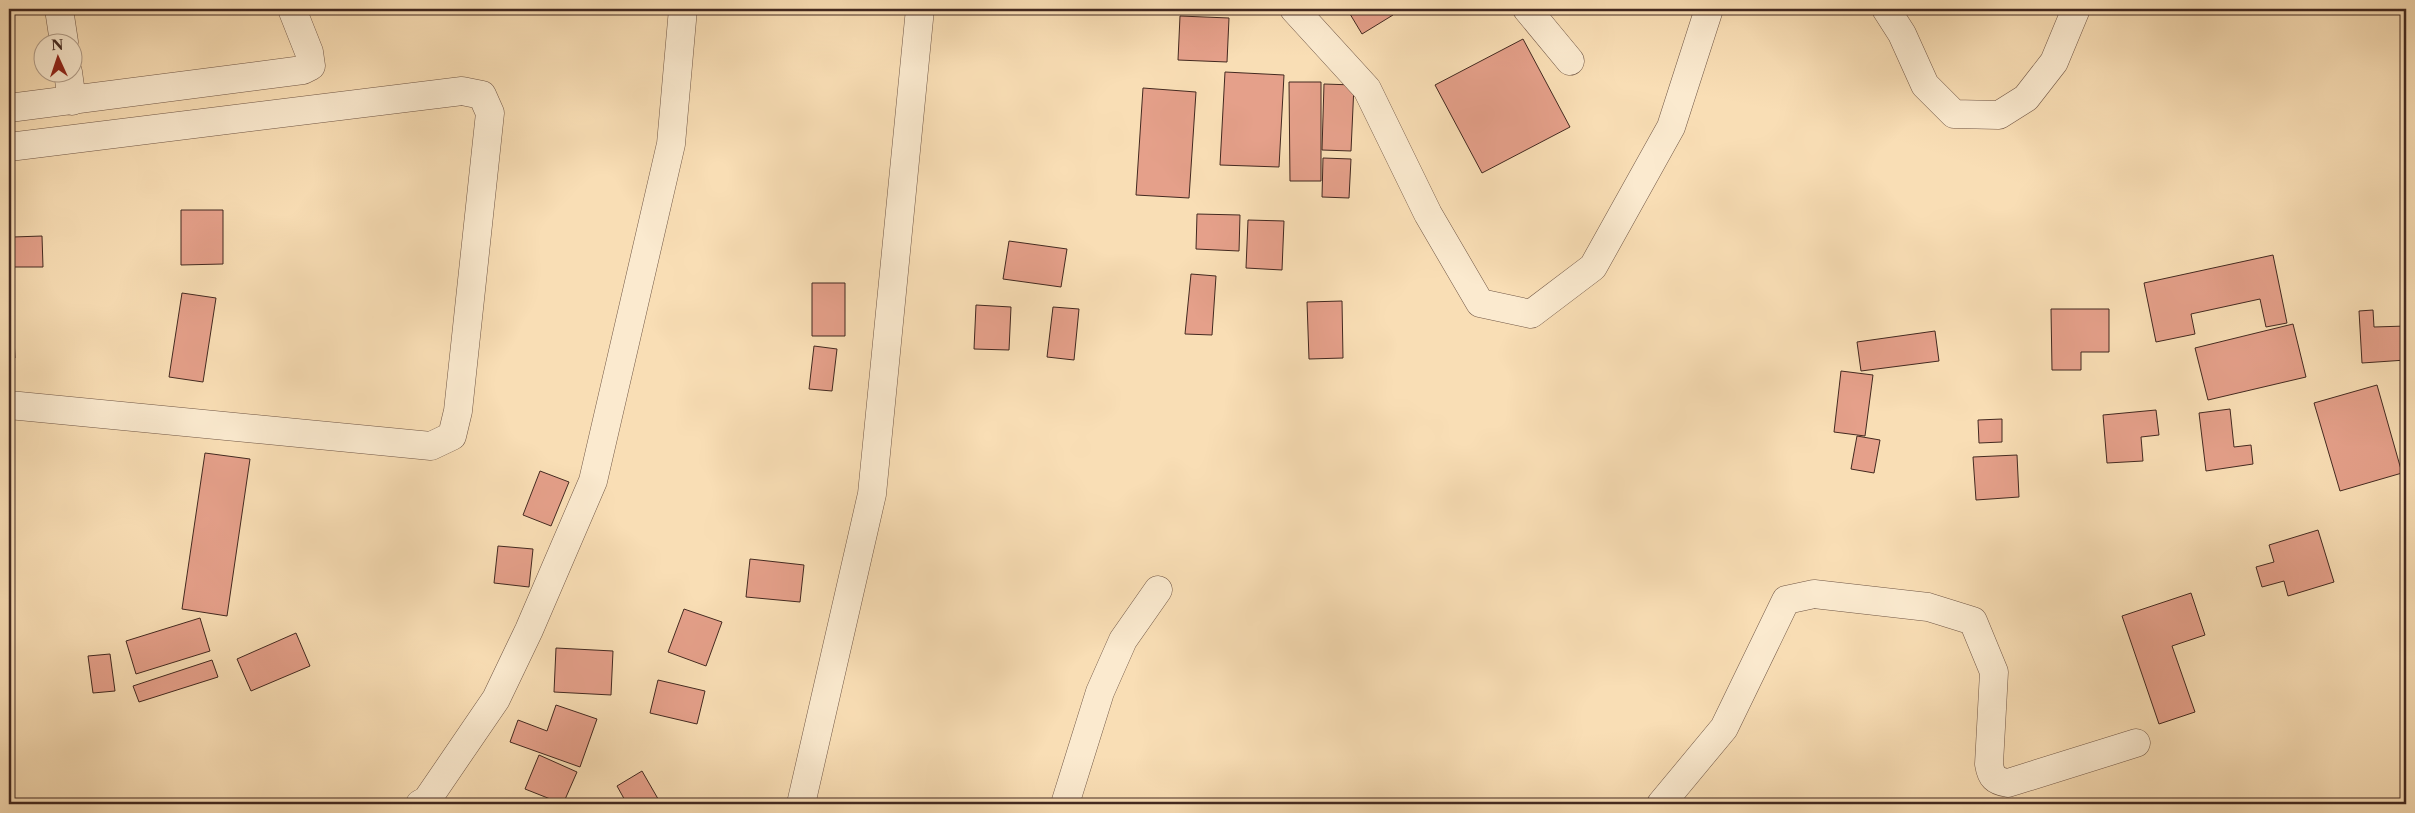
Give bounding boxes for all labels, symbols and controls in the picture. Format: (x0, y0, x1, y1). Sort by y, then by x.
north arrow (32, 32, 82, 82)
text: N (51, 36, 64, 54)

